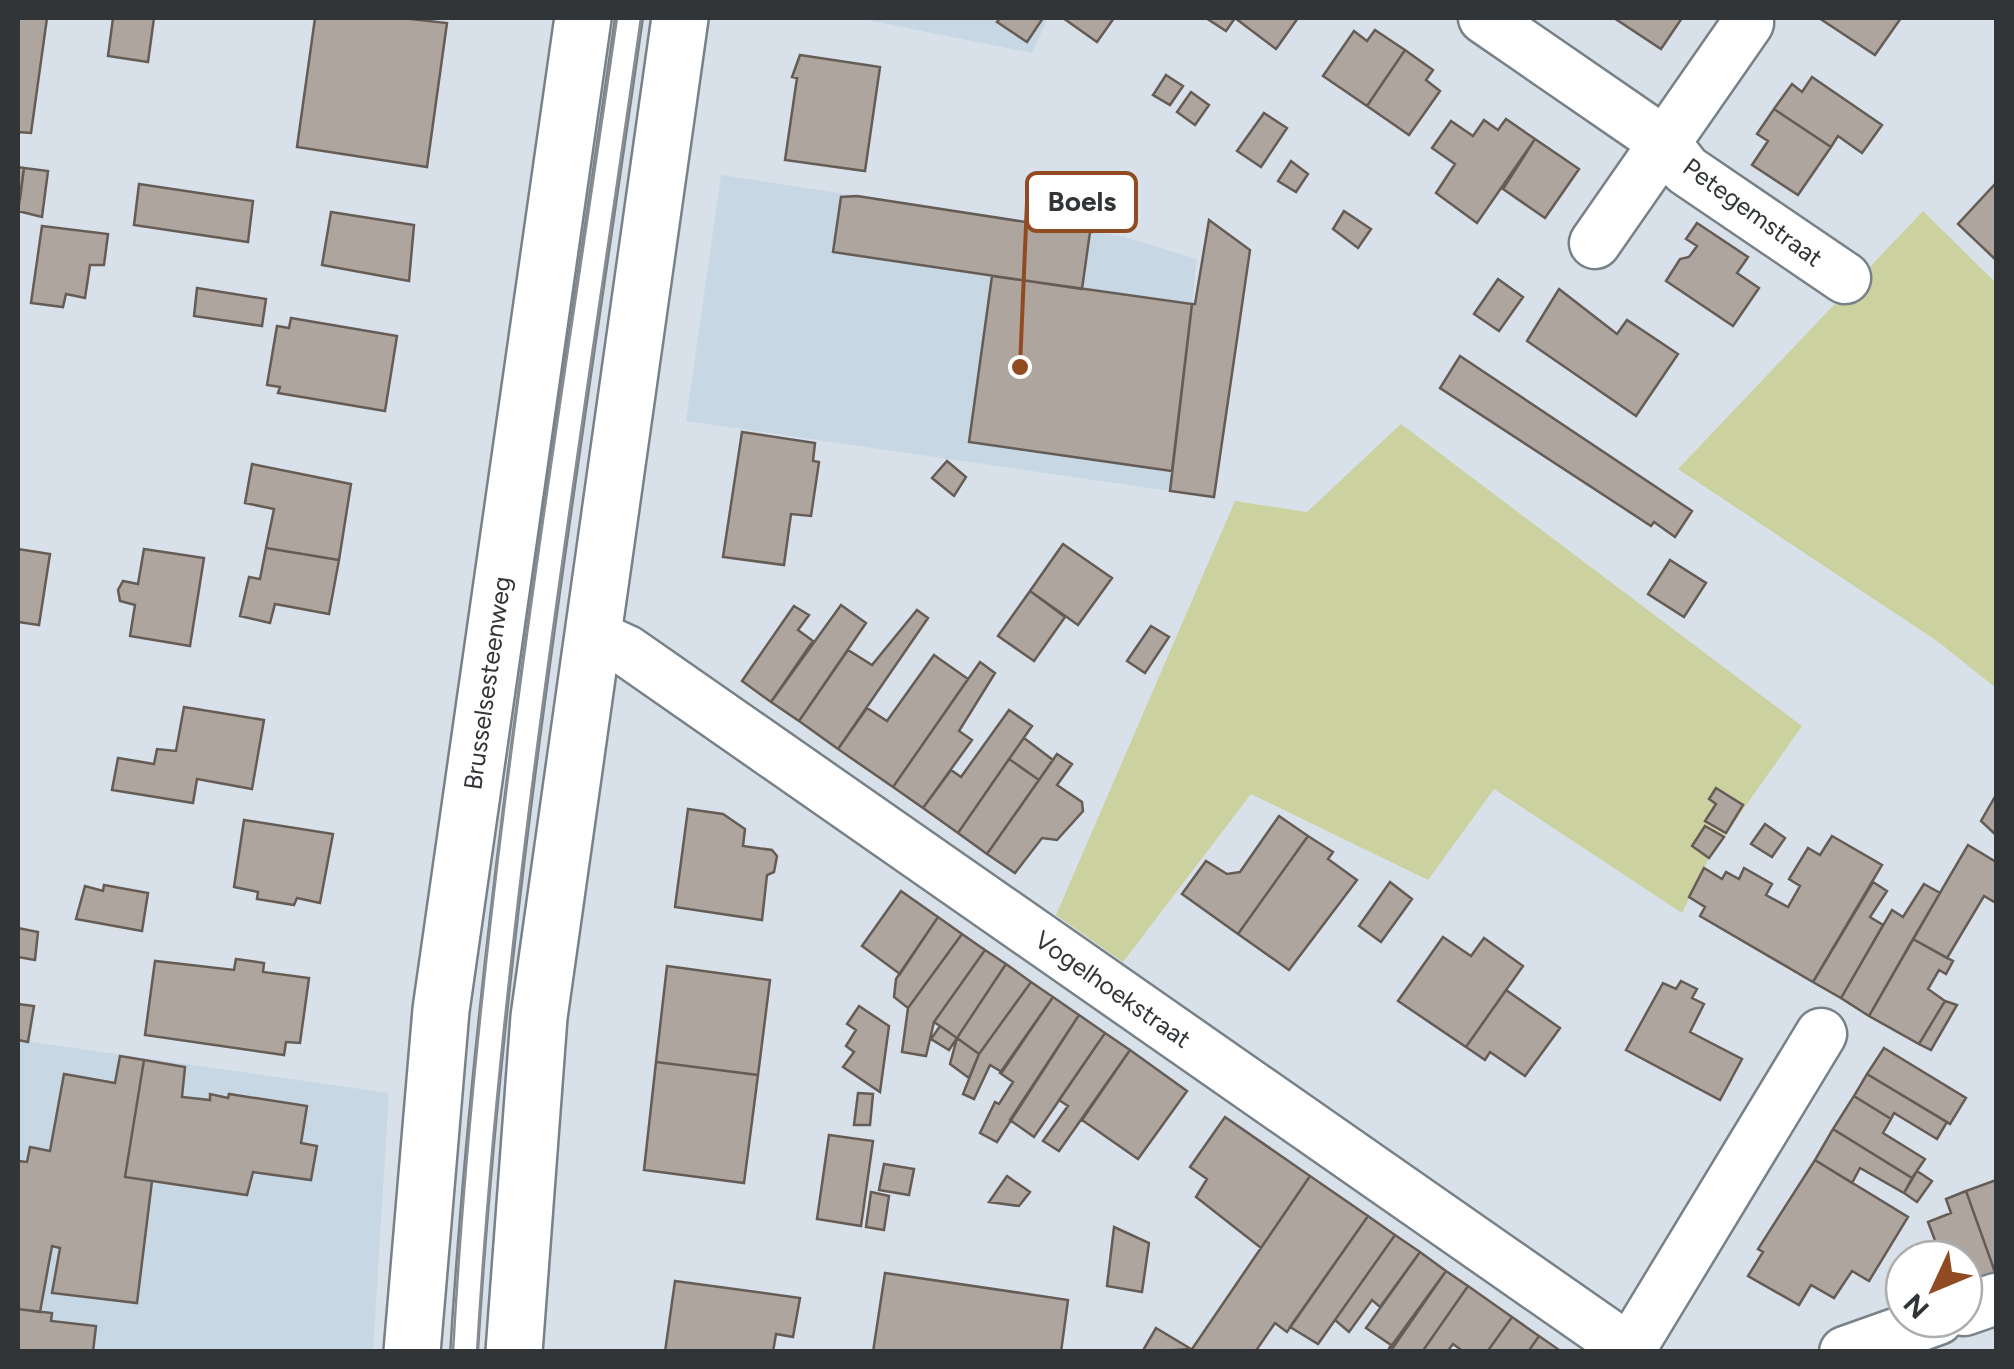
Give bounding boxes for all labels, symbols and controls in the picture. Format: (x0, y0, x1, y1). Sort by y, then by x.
street label: Petegemstraat (1677, 151, 1829, 273)
callout: Boels (1027, 173, 1136, 231)
text: Boels (1048, 184, 1116, 218)
street label: Brusselsesteenweg (457, 574, 517, 792)
street label: Vogelhoekstraat (1029, 924, 1197, 1054)
north arrow (1884, 1239, 1984, 1339)
text: N (1896, 1287, 1936, 1326)

